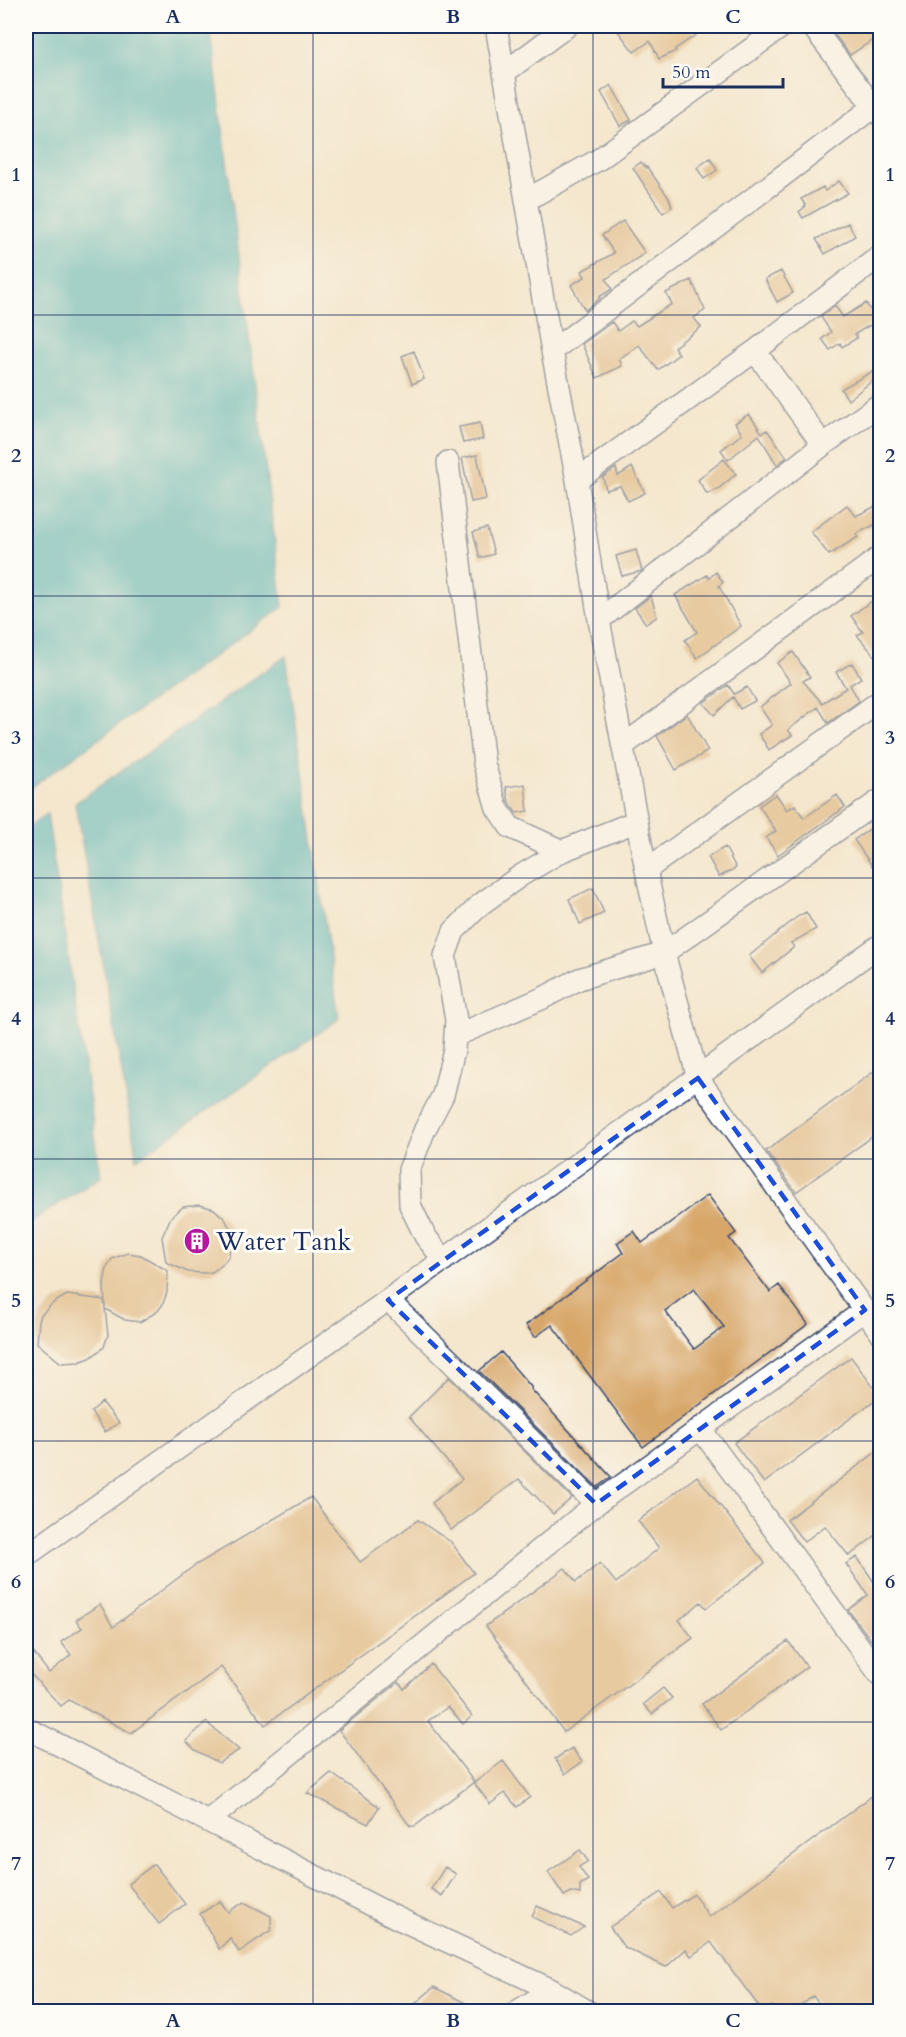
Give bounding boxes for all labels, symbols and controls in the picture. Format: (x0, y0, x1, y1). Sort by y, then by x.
text: A (165, 3, 181, 30)
text: B (446, 3, 460, 30)
text: C (725, 3, 741, 30)
scale bar (663, 51, 783, 89)
text: 50 m (672, 60, 711, 85)
text: 1 (11, 161, 21, 188)
text: 1 (885, 161, 895, 188)
text: 2 (11, 442, 21, 469)
text: 2 (885, 442, 895, 469)
text: 3 (11, 724, 21, 751)
text: 3 (885, 724, 895, 751)
text: 4 (11, 1005, 21, 1032)
text: 4 (885, 1005, 895, 1032)
place label: Water Tank (215, 1224, 352, 1259)
building icon: Water Tank (182, 1226, 212, 1256)
text: 5 (11, 1287, 21, 1314)
text: 5 (885, 1287, 895, 1314)
text: 6 (11, 1568, 21, 1595)
text: 6 (885, 1568, 895, 1595)
text: 7 (11, 1850, 21, 1877)
text: 7 (885, 1850, 895, 1877)
text: A (165, 2007, 181, 2034)
text: B (446, 2007, 460, 2034)
text: C (725, 2007, 741, 2034)

